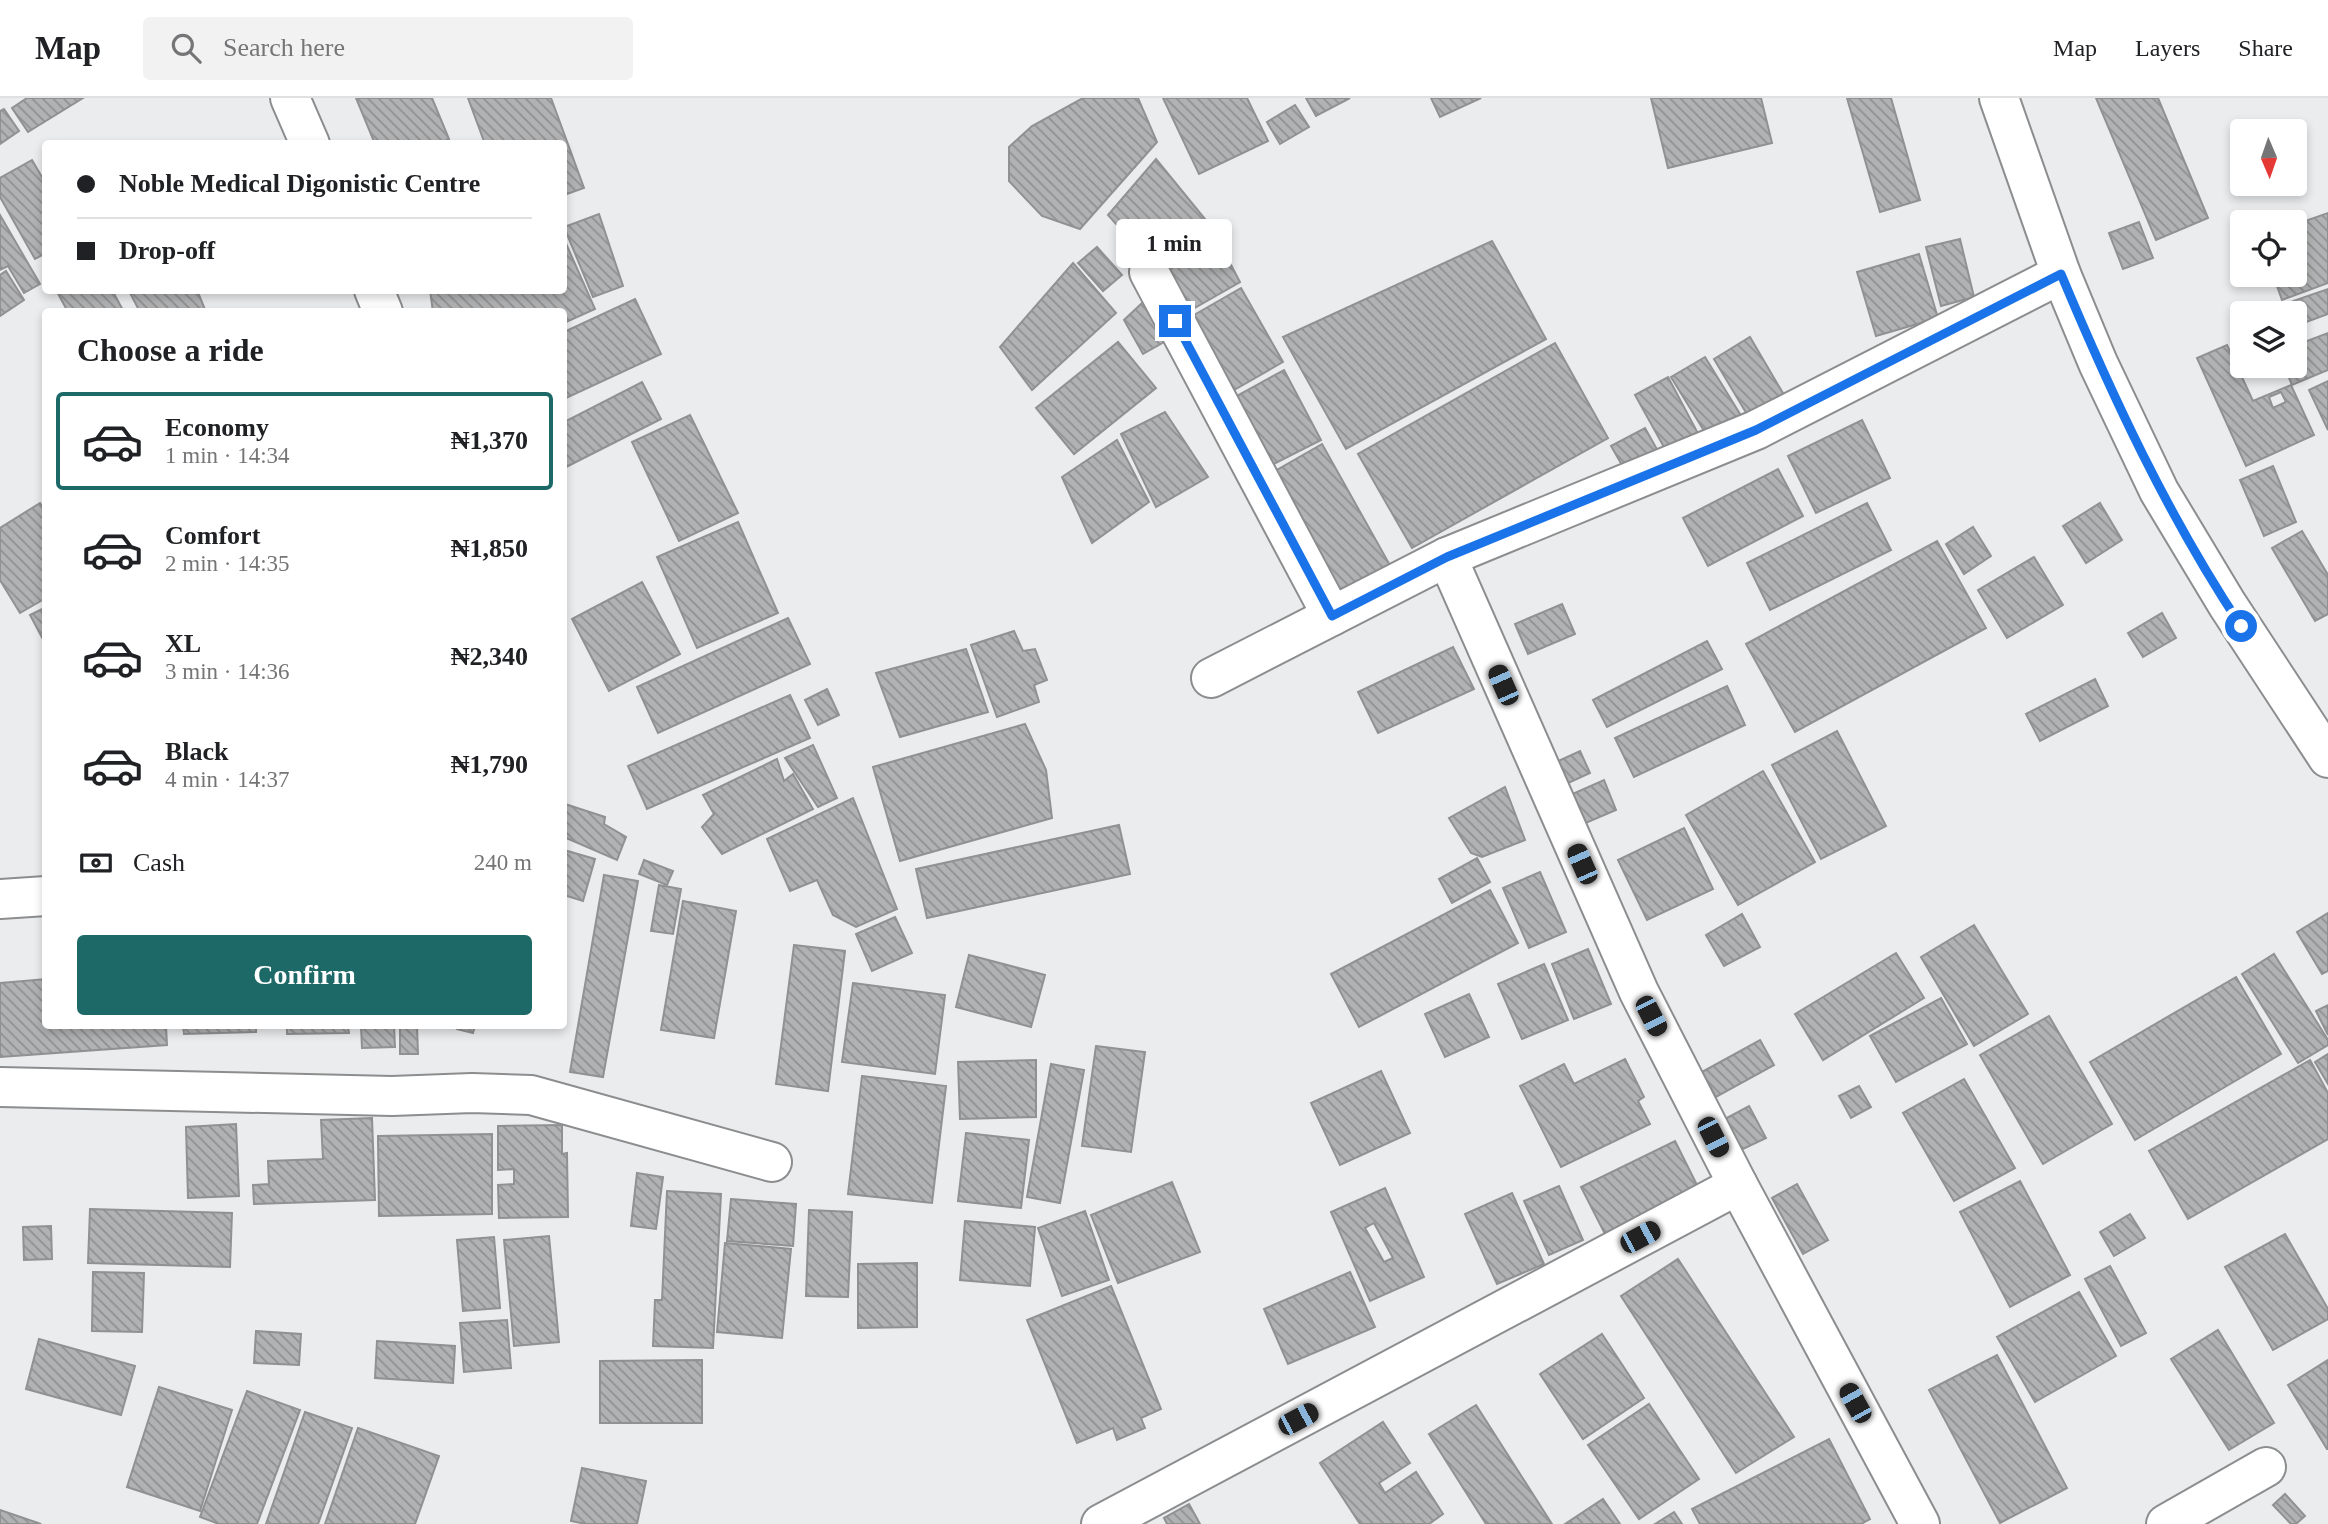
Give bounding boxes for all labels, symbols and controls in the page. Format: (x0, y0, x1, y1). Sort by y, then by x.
search box (143, 17, 633, 80)
icon: search (167, 29, 205, 67)
text: Map (35, 30, 101, 66)
text: Search here (223, 33, 345, 62)
text: Map (2053, 35, 2097, 61)
text: Layers (2135, 35, 2200, 61)
text: Share (2238, 35, 2293, 61)
north arrow (2230, 119, 2306, 196)
map controls (2230, 119, 2307, 378)
text: Noble Medical Digonistic Centre (119, 169, 480, 198)
button: locate (2230, 210, 2307, 287)
callout: 1 min (1117, 220, 1233, 268)
text: 1 min (1146, 231, 1202, 256)
text: Drop-off (119, 236, 215, 265)
button: layers (2230, 301, 2307, 378)
route end (1159, 305, 1191, 337)
text: Choose a ride (77, 332, 264, 368)
icon: car (81, 410, 144, 473)
text: Economy (165, 413, 269, 442)
text: ₦1,370 (451, 426, 528, 455)
text: 1 min · 14:34 (165, 443, 290, 468)
icon: car (81, 518, 144, 581)
text: Comfort (165, 521, 260, 550)
text: ₦1,850 (451, 534, 528, 563)
text: 2 min · 14:35 (165, 551, 290, 576)
route start (2225, 610, 2257, 642)
icon: car (81, 626, 144, 689)
text: XL (165, 629, 201, 658)
text: ₦2,340 (451, 642, 528, 671)
text: 3 min · 14:36 (165, 659, 290, 684)
car (1485, 662, 1522, 708)
icon: car (81, 734, 144, 797)
text: Black (165, 737, 229, 766)
text: ₦1,790 (451, 750, 528, 779)
text: 4 min · 14:37 (165, 767, 290, 792)
car (1564, 841, 1601, 887)
icon: cash (77, 844, 115, 882)
text: Cash (133, 848, 185, 877)
text: 240 m (474, 850, 532, 875)
button: Confirm (77, 935, 532, 1015)
car (1633, 993, 1670, 1039)
car (1695, 1114, 1732, 1160)
car (1617, 1218, 1664, 1256)
car (1836, 1380, 1875, 1426)
car (1275, 1400, 1322, 1438)

